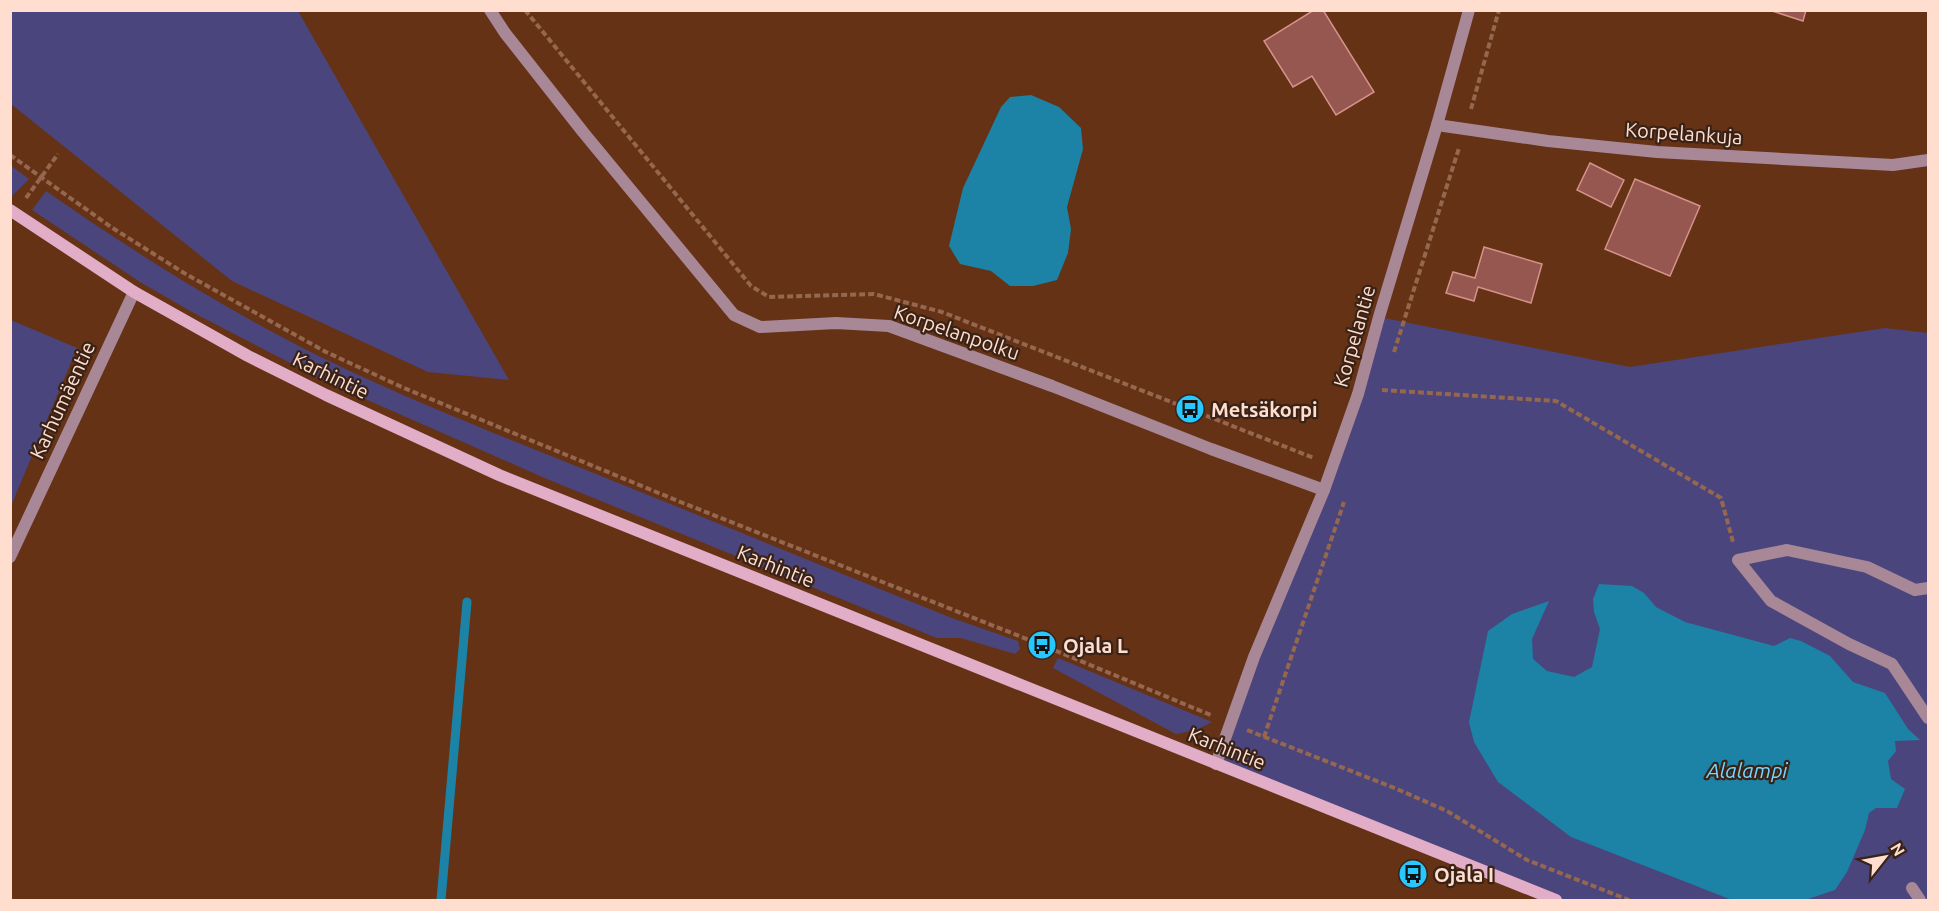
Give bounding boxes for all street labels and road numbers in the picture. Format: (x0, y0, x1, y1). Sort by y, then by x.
street label: Korpelankuja (1625, 117, 1743, 149)
street label: Korpelantie (1329, 283, 1379, 389)
street label: Korpelanpolku (891, 300, 1023, 364)
street label: Karhumäentie (25, 338, 99, 462)
street label: Karhintie (289, 347, 373, 403)
street label: Karhintie (734, 540, 818, 592)
street label: Karhintie (1185, 722, 1269, 774)

